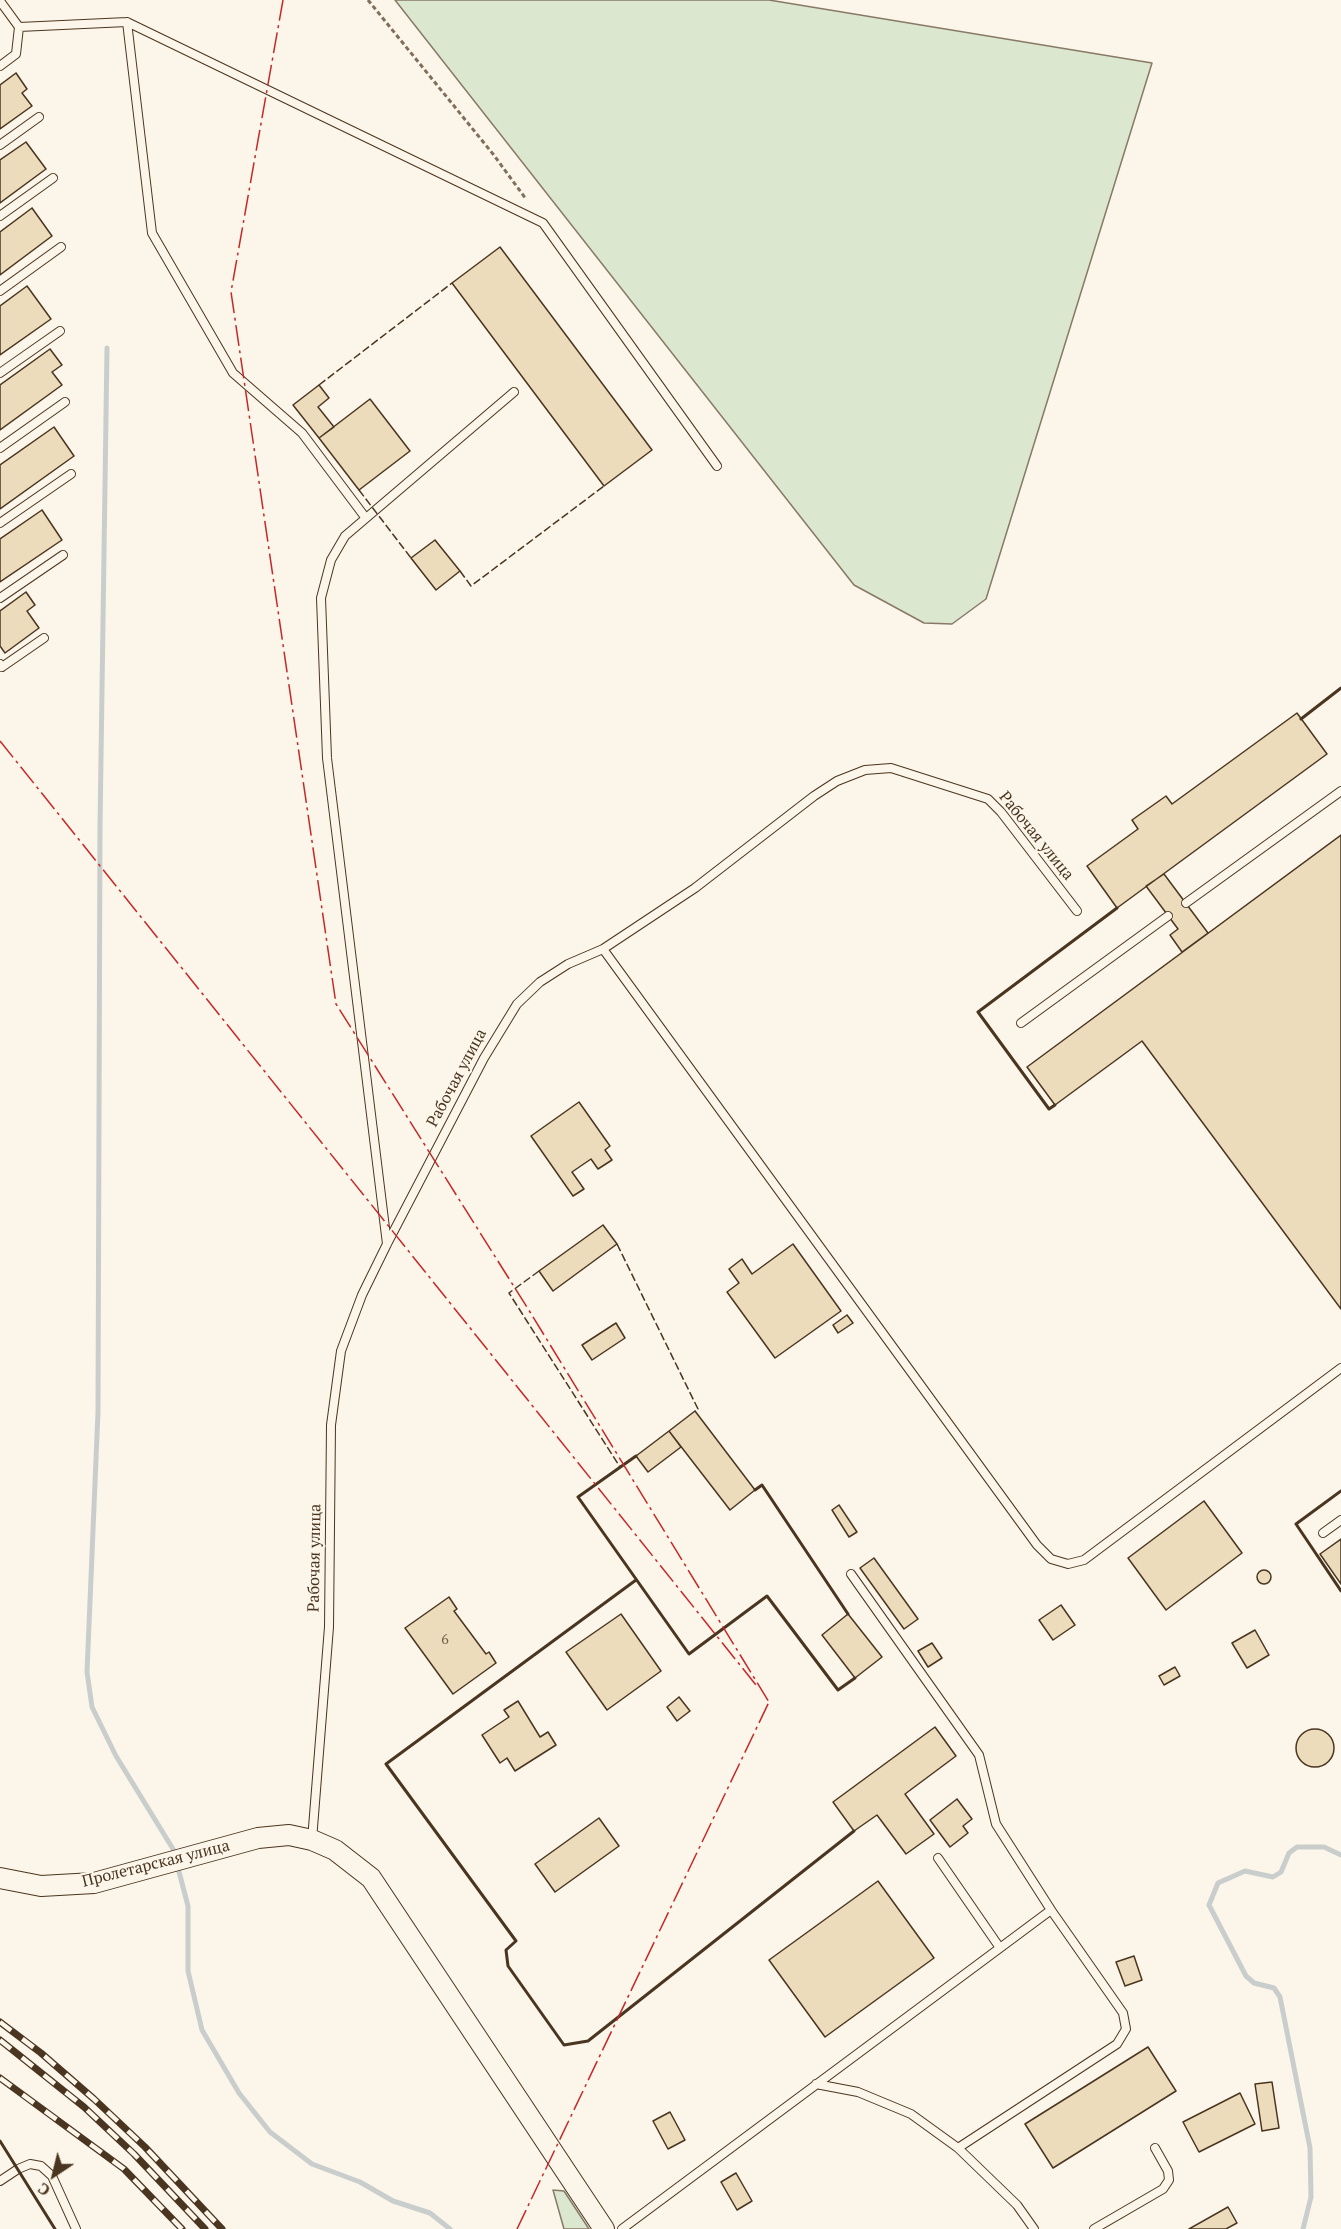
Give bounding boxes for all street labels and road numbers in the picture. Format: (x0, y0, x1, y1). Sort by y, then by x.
street label: Рабочая улица (994, 788, 1078, 884)
street label: Рабочая улица (423, 1026, 491, 1130)
street label: Рабочая улица (304, 1504, 326, 1612)
street label: Пролетарская улица (80, 1836, 232, 1892)

